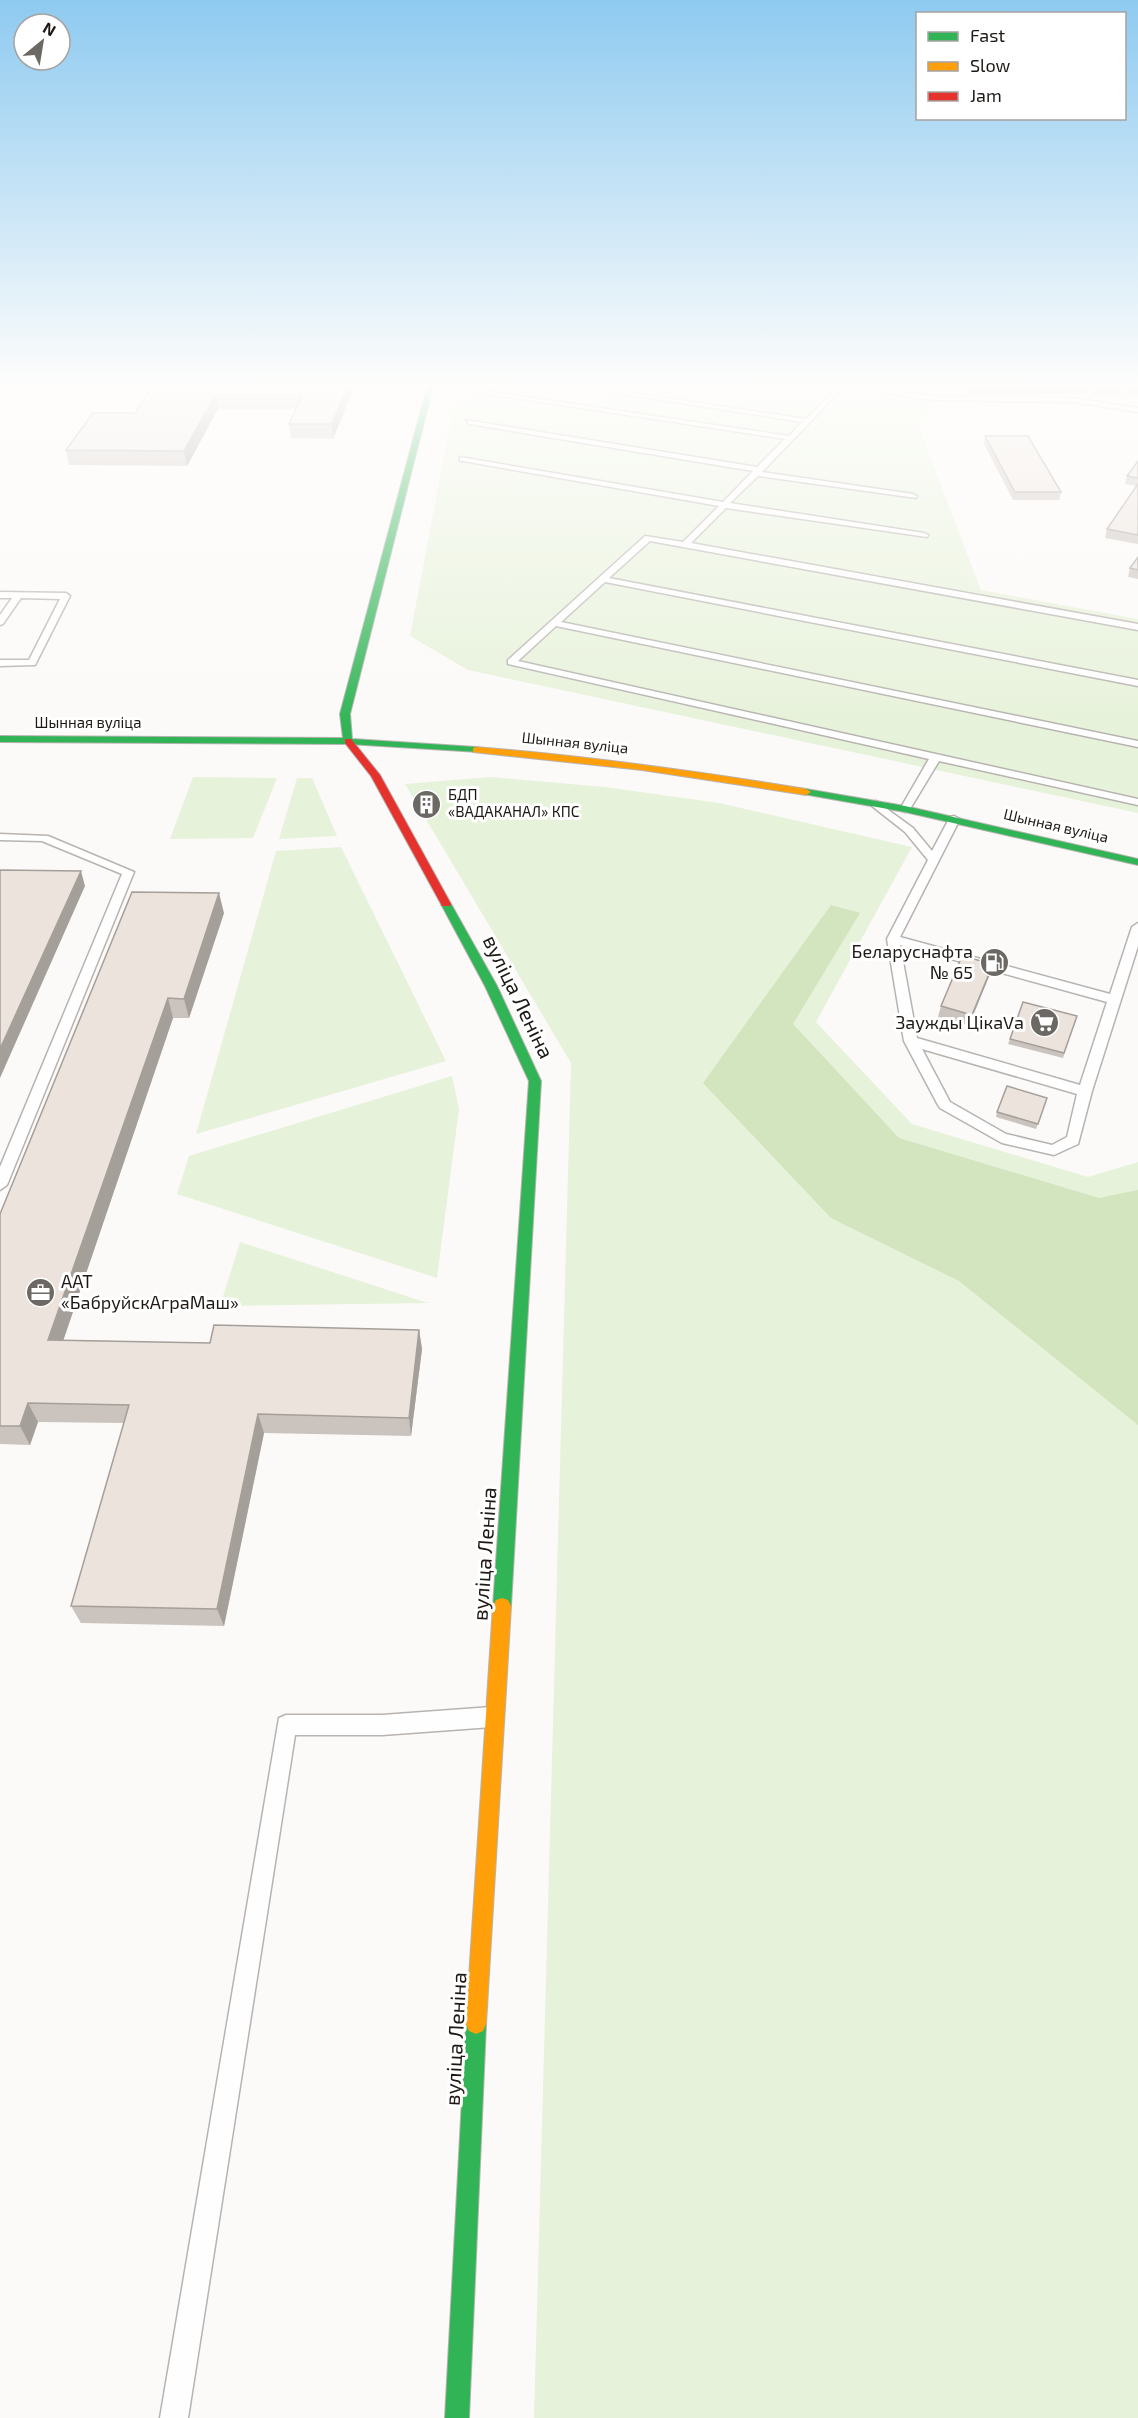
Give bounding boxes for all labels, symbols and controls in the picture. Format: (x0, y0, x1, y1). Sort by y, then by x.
north arrow (12, 12, 72, 72)
legend (916, 12, 1126, 120)
text: N (40, 17, 60, 40)
text: Fast (970, 24, 1005, 46)
text: Slow (970, 54, 1011, 76)
text: Jam (970, 84, 1002, 106)
street label: Шынная вуліца (34, 713, 142, 732)
street label: Шынная вуліца (521, 727, 629, 758)
place label: БДП «ВАДАКАНАЛ» КПС (448, 785, 580, 820)
building icon: БДП «ВАДАКАНАЛ» КПС (411, 788, 443, 820)
street label: Шынная вуліца (1002, 804, 1110, 847)
street label: вуліца Леніна (478, 931, 560, 1063)
place label: Беларуснафта № 65 (852, 940, 973, 983)
fuel station icon: Беларуснафта № 65 (978, 946, 1010, 978)
supermarket icon: Заужды ЦікаVа (1029, 1007, 1061, 1039)
place label: Заужды ЦікаVа (895, 1011, 1024, 1033)
place label: ААТ «БабруйскАграМаш» (61, 1270, 239, 1313)
office icon: ААТ «БабруйскАграМаш» (24, 1276, 56, 1308)
street label: вуліца Леніна (466, 1486, 502, 1622)
street label: вуліца Леніна (439, 1971, 471, 2107)

